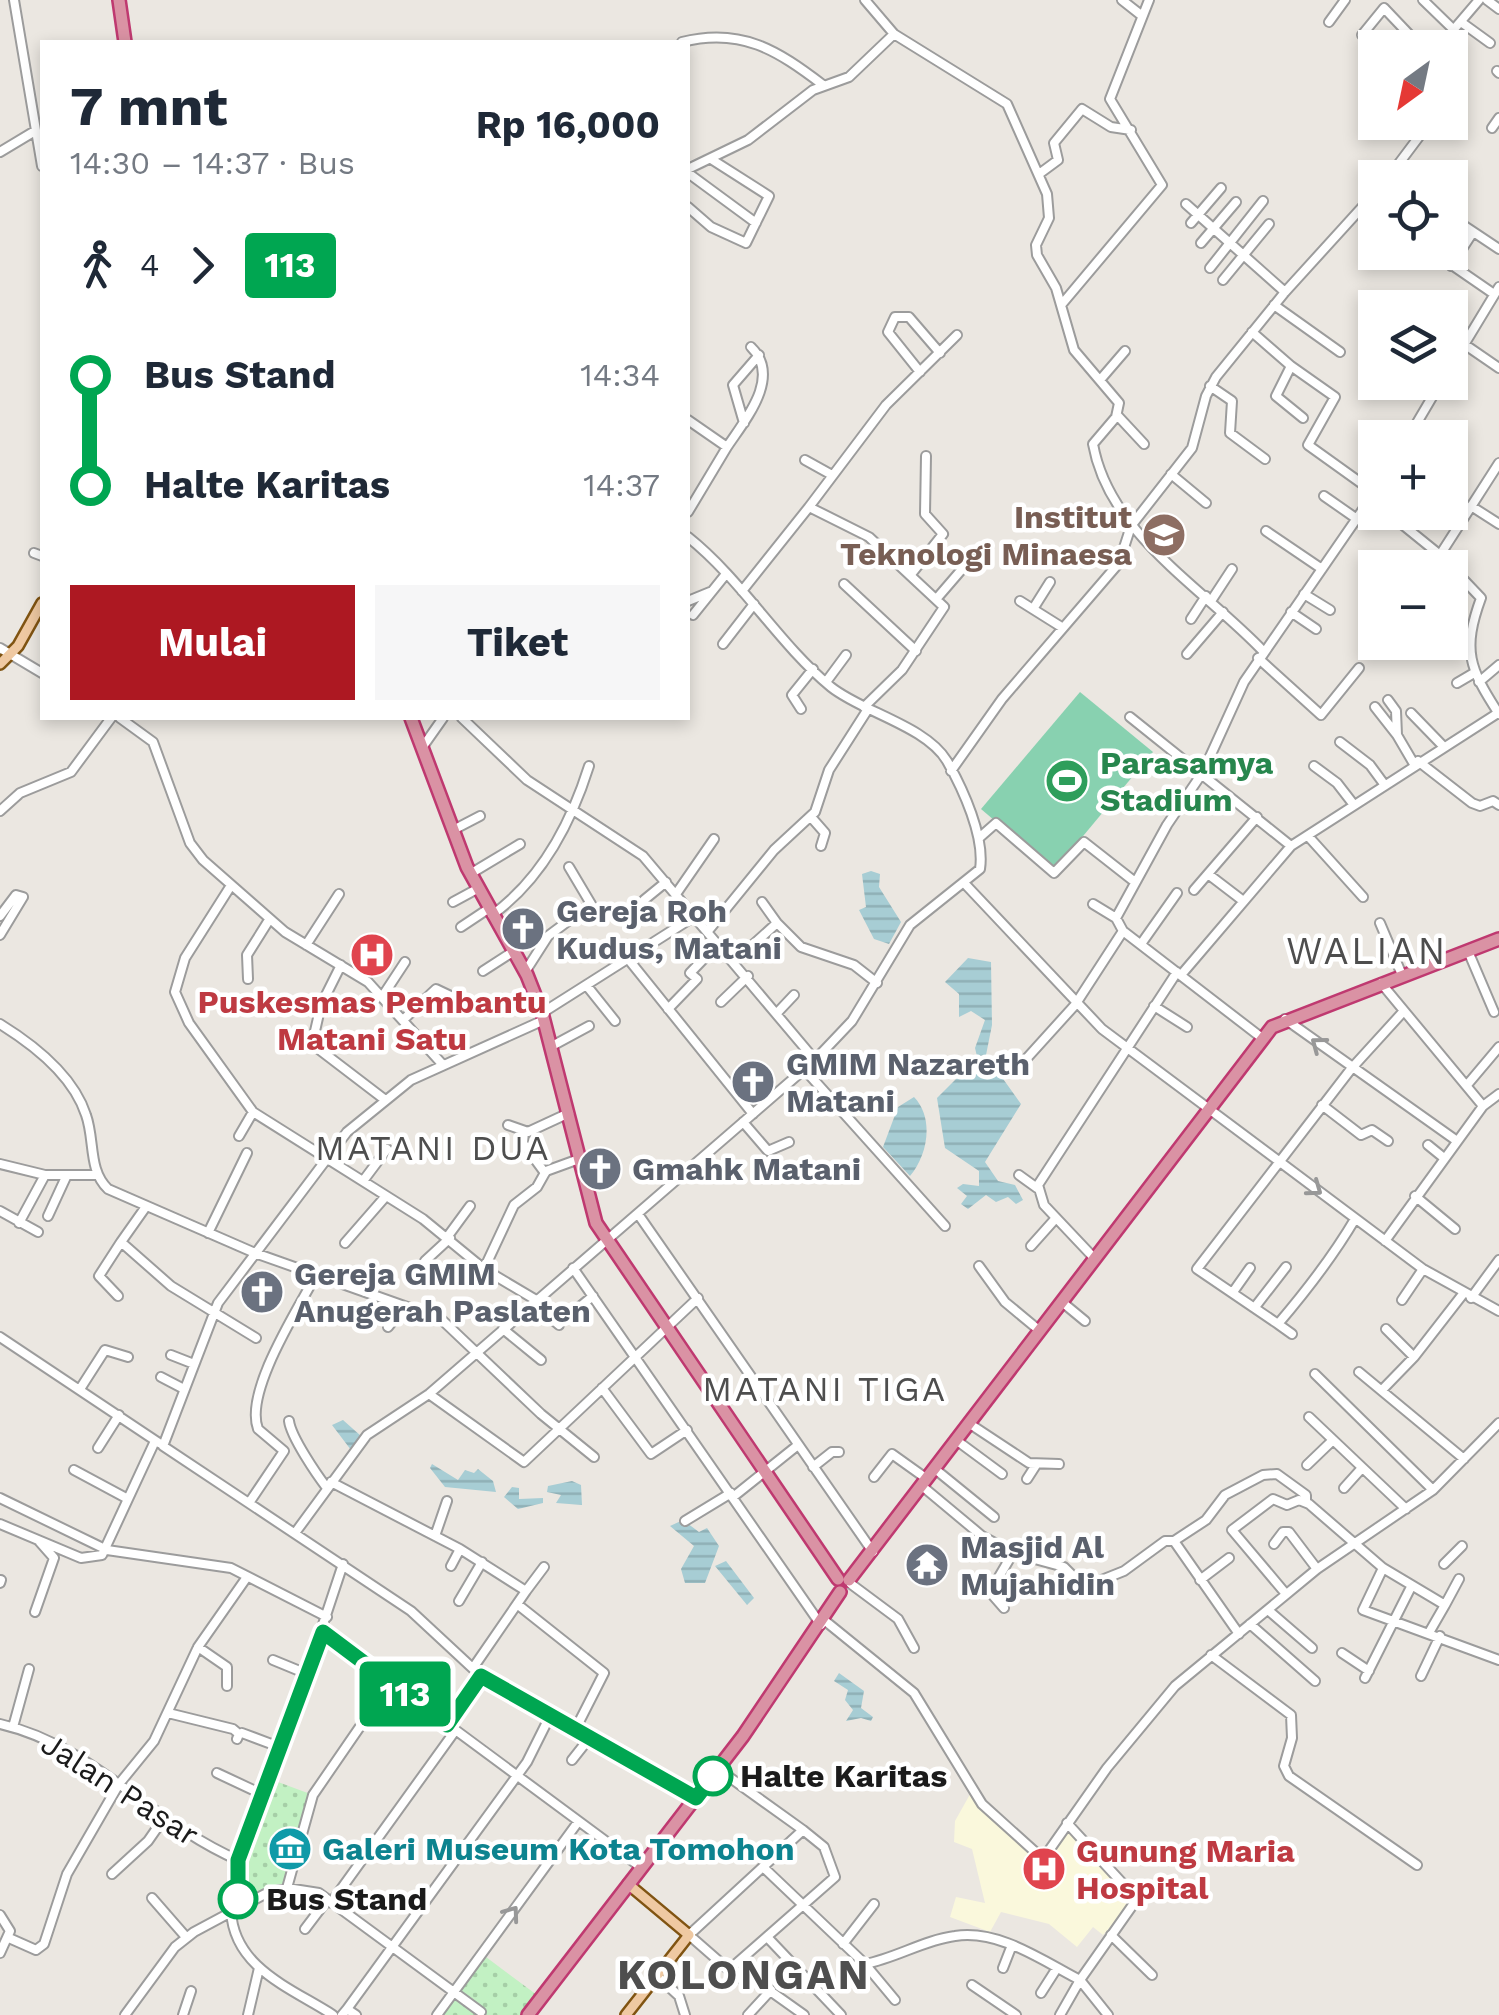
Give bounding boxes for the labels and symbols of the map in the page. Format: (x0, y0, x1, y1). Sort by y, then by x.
north arrow (1358, 30, 1468, 140)
place label: Institut Teknologi Minaesa (840, 498, 1132, 573)
school or university icon: Institut Teknologi Minaesa (1141, 512, 1187, 558)
place label: Parasamya Stadium (1100, 744, 1274, 819)
sports icon: Parasamya Stadium (1044, 758, 1090, 804)
place label: Gereja Roh Kudus, Matani (556, 892, 782, 967)
church icon: Gereja Roh Kudus, Matani (500, 906, 546, 952)
district label: WALIAN (1286, 929, 1448, 973)
hospital icon: Puskesmas Pembantu Matani Satu (349, 932, 395, 978)
place label: Puskesmas Pembantu Matani Satu (197, 983, 547, 1058)
one-way arrow (1311, 1038, 1329, 1055)
place label: GMIM Nazareth Matani (786, 1045, 1030, 1120)
church icon: GMIM Nazareth Matani (730, 1059, 776, 1105)
district label: MATANI DUA (315, 1127, 551, 1169)
church icon: Gmahk Matani (577, 1146, 623, 1192)
place label: Gmahk Matani (632, 1150, 861, 1188)
one-way arrow (1304, 1178, 1322, 1195)
place label: Gereja GMIM Anugerah Paslaten (294, 1255, 591, 1330)
church icon: Gereja GMIM Anugerah Paslaten (239, 1269, 285, 1315)
district label: MATANI TIGA (702, 1368, 948, 1410)
place label: Masjid Al Mujahidin (960, 1528, 1115, 1603)
temple icon: Masjid Al Mujahidin (904, 1542, 950, 1588)
line badge: 113 (348, 1662, 462, 1726)
street label: Jalan Pasar (34, 1724, 206, 1854)
marker: Halte Karitas (694, 1757, 732, 1795)
place label: Halte Karitas (740, 1757, 947, 1795)
museum icon: Galeri Museum Kota Tomohon (267, 1826, 313, 1872)
place label: Galeri Museum Kota Tomohon (322, 1830, 795, 1868)
place label: Gunung Maria Hospital (1076, 1832, 1295, 1907)
hospital icon: Gunung Maria Hospital (1021, 1846, 1067, 1892)
marker: Bus Stand (219, 1880, 257, 1918)
place label: Bus Stand (266, 1880, 427, 1918)
one-way arrow (500, 1906, 518, 1924)
district label: KOLONGAN (617, 1950, 871, 1999)

